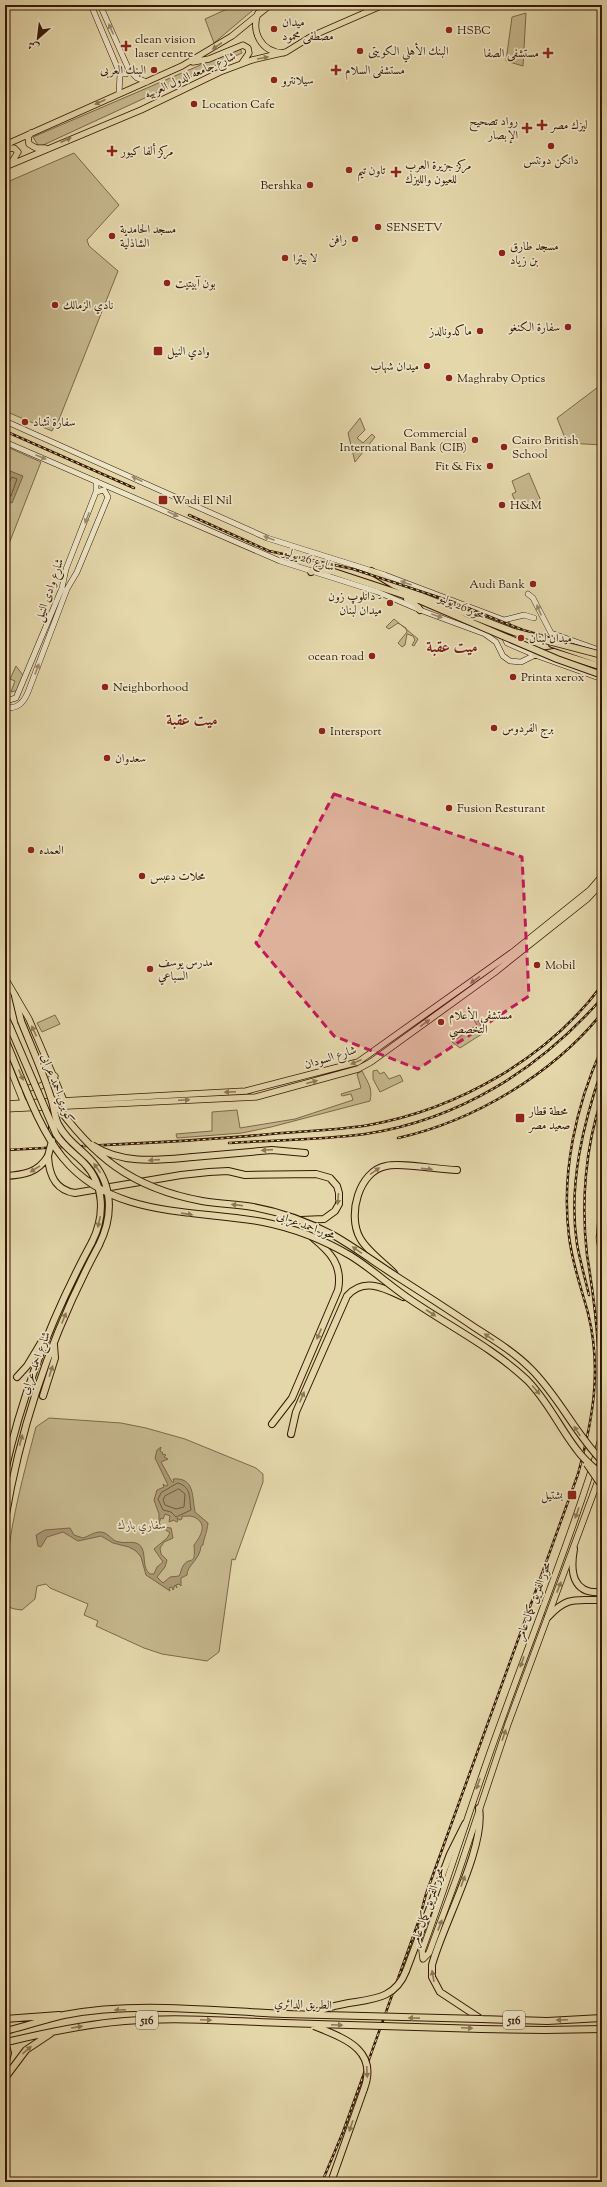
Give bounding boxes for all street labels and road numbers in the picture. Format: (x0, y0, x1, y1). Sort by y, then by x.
street label: شارع جامعه الدول العربيه (142, 48, 239, 105)
street label: شارع 26 يوليو (279, 543, 337, 578)
street label: شارع وادى النيل (31, 556, 70, 625)
street label: محور 26 يوليو (435, 589, 488, 625)
street label: شارع السودان (302, 1041, 359, 1075)
street label: كوبري احمد عرابى (36, 1051, 79, 1126)
street label: محور احمد عرابى (274, 1207, 338, 1245)
street label: شارع احمد عرابى (16, 1329, 57, 1398)
street label: محور الفريق كمال عامر (511, 1559, 557, 1643)
street label: محور الفريق كمال عامر (406, 1865, 450, 1949)
street label: الطريق الدائري (274, 1995, 333, 2015)
road number: 516 (136, 2011, 158, 2029)
road number: 516 (503, 2011, 525, 2029)

